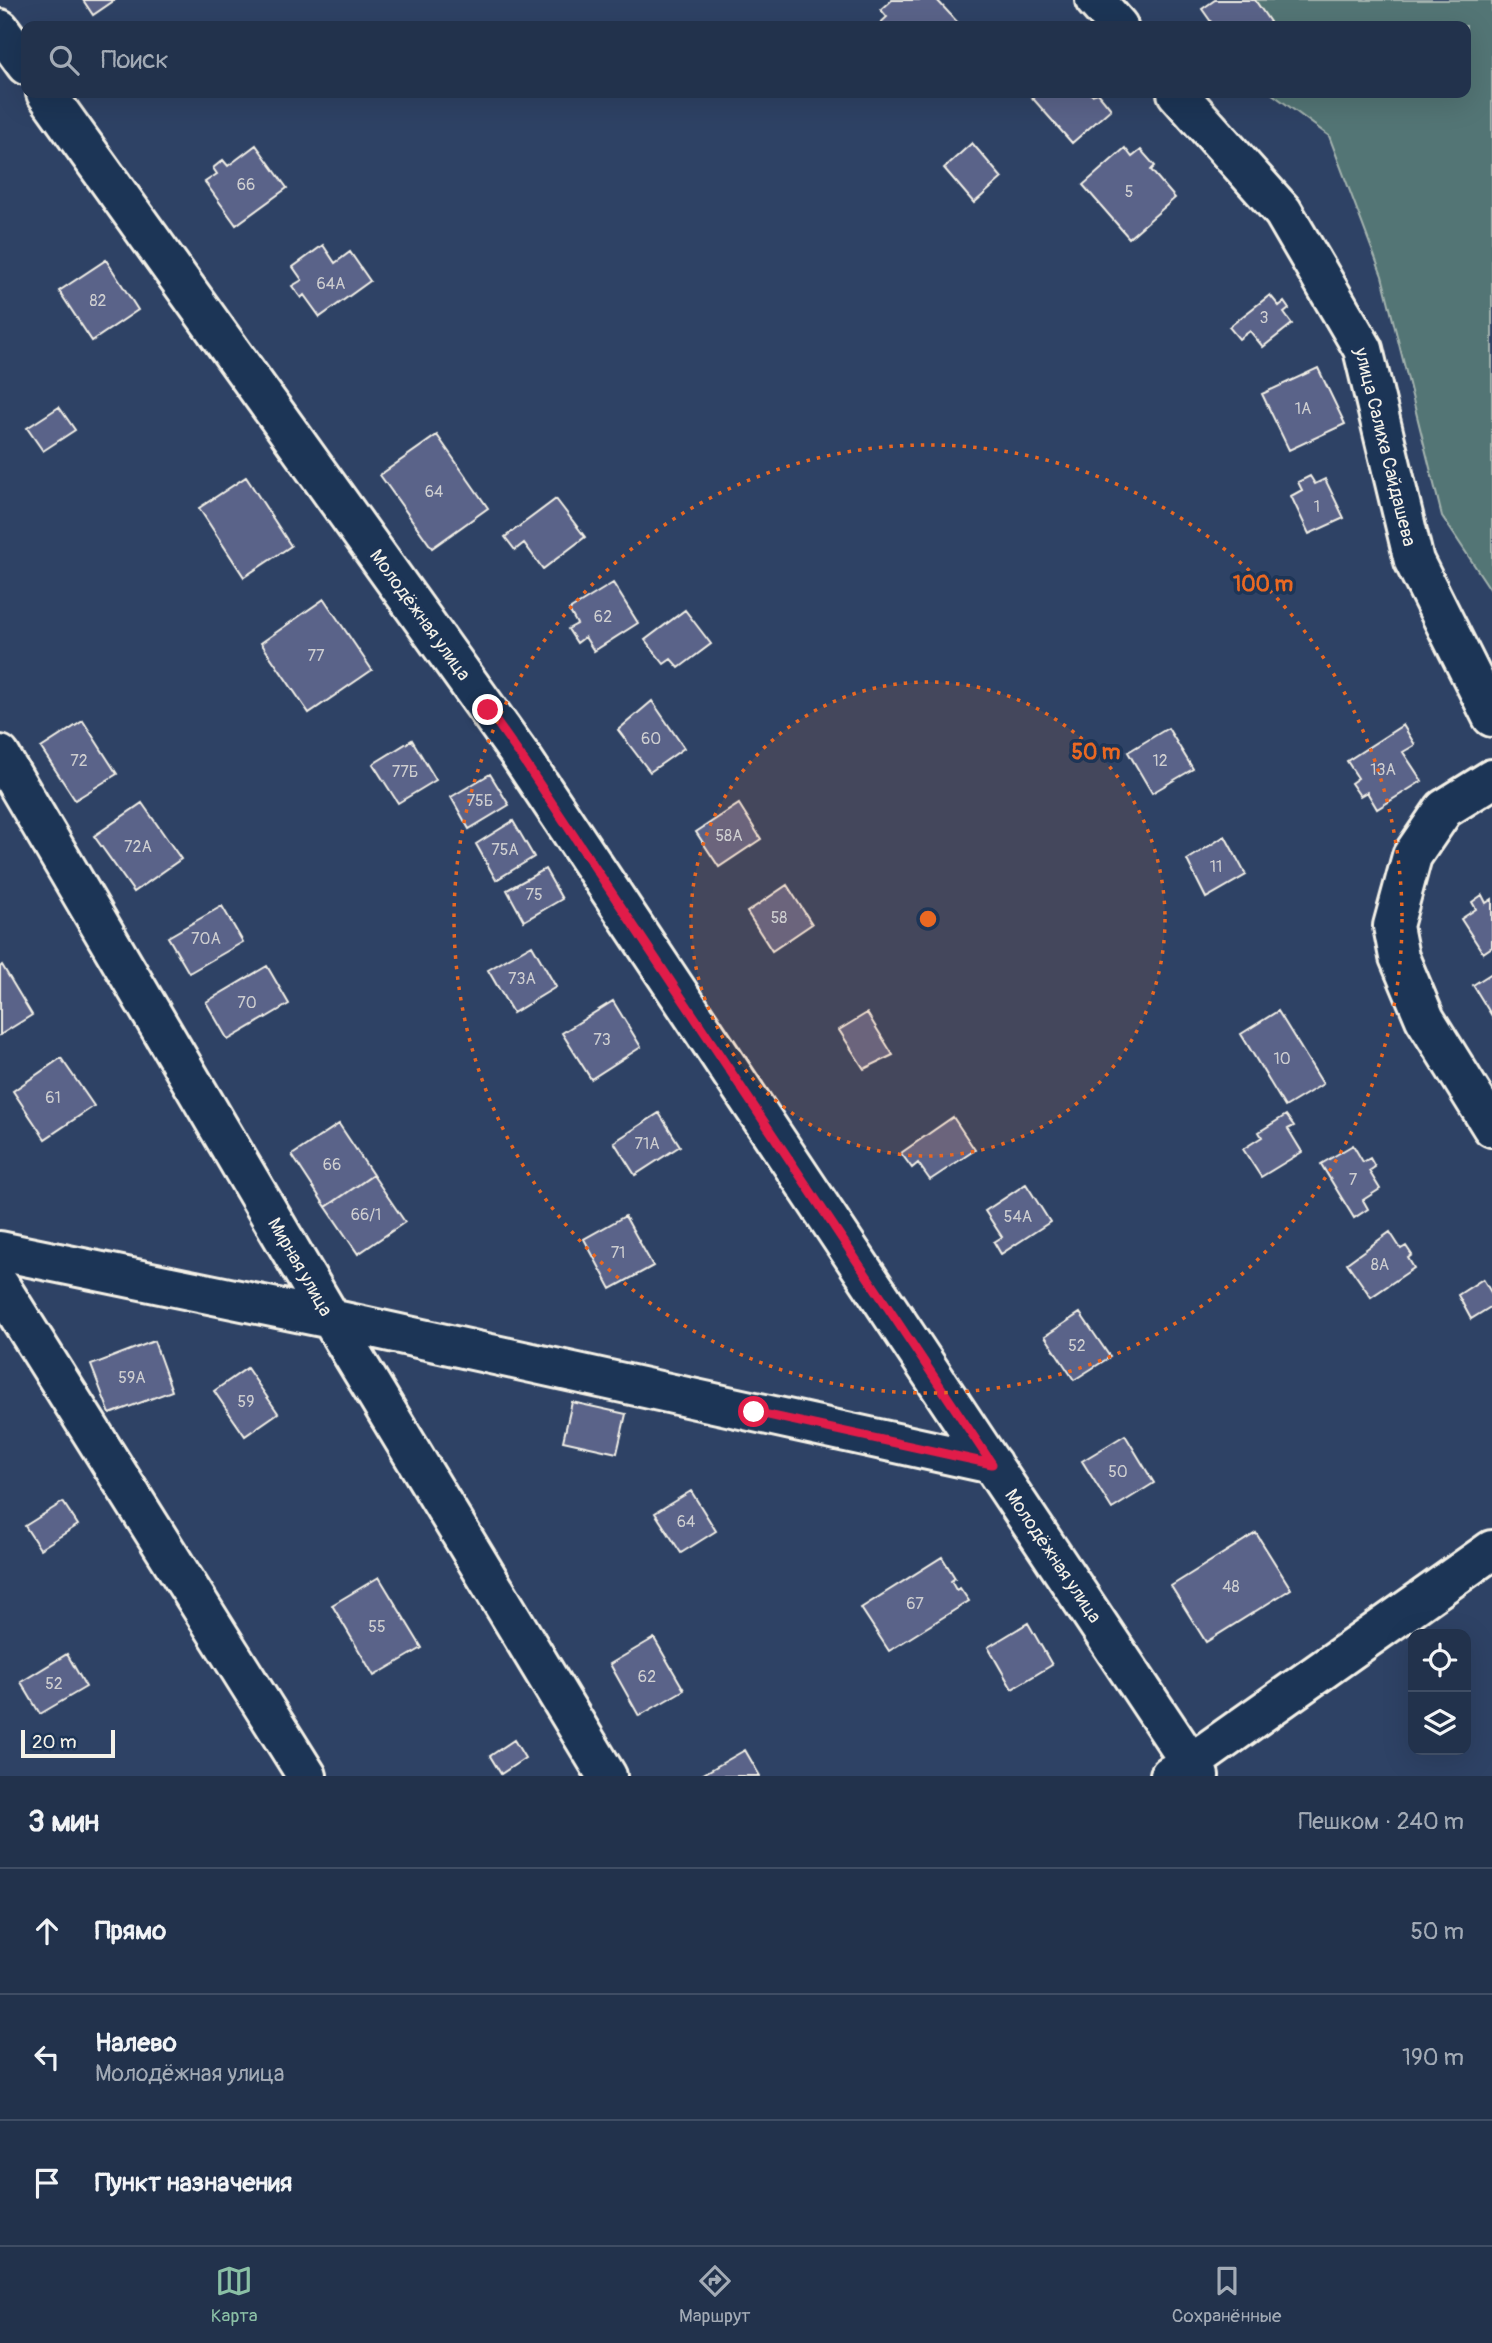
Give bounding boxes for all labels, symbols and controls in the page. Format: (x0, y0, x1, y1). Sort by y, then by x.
search box (21, 21, 1471, 98)
icon: search (45, 41, 83, 79)
text: Поиск (101, 44, 169, 76)
house number: 66 (237, 175, 255, 195)
house number: 5 (1125, 182, 1133, 202)
house number: 64А (317, 274, 345, 294)
house number: 82 (89, 291, 107, 311)
house number: 3 (1260, 308, 1269, 328)
street label: улица Салиха Сайдашева (1348, 344, 1421, 549)
house number: 1А (1295, 399, 1311, 419)
house number: 64 (425, 482, 443, 502)
house number: 1 (1314, 497, 1320, 517)
street label: Молодёжная улица (364, 545, 476, 686)
text: 100 m (1233, 571, 1293, 598)
house number: 62 (594, 607, 612, 627)
house number: 77 (308, 646, 325, 666)
route end (472, 694, 503, 725)
house number: 60 (641, 729, 661, 749)
text: 50 m (1072, 739, 1121, 766)
house number: 72 (70, 751, 88, 771)
house number: 12 (1152, 751, 1168, 771)
house number: 13А (1370, 760, 1396, 780)
house number: 77Б (392, 762, 418, 782)
house number: 75Б (467, 791, 493, 811)
house number: 58А (715, 826, 743, 846)
house number: 72А (124, 837, 152, 857)
house number: 75А (491, 840, 519, 860)
house number: 11 (1210, 857, 1222, 877)
house number: 75 (525, 885, 543, 905)
centre of rings (916, 907, 940, 931)
house number: 58 (771, 908, 787, 928)
house number: 70А (191, 929, 221, 949)
house number: 73А (508, 969, 536, 989)
house number: 70 (237, 993, 257, 1013)
house number: 73 (593, 1030, 611, 1050)
house number: 10 (1273, 1049, 1291, 1069)
house number: 61 (45, 1088, 61, 1108)
house number: 71А (634, 1134, 660, 1154)
house number: 66 (323, 1155, 341, 1175)
house number: 7 (1349, 1170, 1358, 1190)
house number: 66/1 (351, 1205, 381, 1225)
house number: 54А (1004, 1207, 1032, 1227)
street label: Мирная улица (262, 1213, 338, 1321)
house number: 71 (611, 1243, 625, 1263)
house number: 8А (1371, 1255, 1389, 1275)
house number: 52 (1068, 1336, 1086, 1356)
house number: 59А (118, 1368, 146, 1388)
house number: 59 (238, 1392, 254, 1412)
route start (738, 1396, 769, 1427)
house number: 50 (1108, 1462, 1128, 1482)
street label: Молодёжная улица (999, 1484, 1107, 1628)
house number: 64 (677, 1512, 695, 1532)
house number: 48 (1222, 1577, 1240, 1597)
house number: 67 (906, 1594, 924, 1614)
house number: 55 (368, 1617, 386, 1637)
map controls (1408, 1629, 1471, 1755)
button: locate (1408, 1629, 1471, 1692)
house number: 62 (638, 1667, 656, 1687)
house number: 52 (45, 1674, 63, 1694)
button: layers (1408, 1692, 1471, 1755)
scale bar (21, 1727, 116, 1759)
text: 20 m (32, 1730, 77, 1754)
text: 3 мин (28, 1803, 99, 1840)
text: Пешком · 240 m (1298, 1807, 1464, 1836)
icon: ahead (28, 1912, 66, 1950)
text: Прямо (95, 1915, 166, 1947)
text: 50 m (1410, 1917, 1464, 1946)
text: Налево (95, 2027, 177, 2059)
icon: left (28, 2038, 66, 2076)
text: 190 m (1402, 2043, 1464, 2072)
text: Молодёжная улица (95, 2059, 285, 2088)
icon: arrive (28, 2164, 66, 2202)
text: Пункт назначения (95, 2167, 292, 2199)
tab: Карта (211, 2262, 258, 2328)
tab: Маршрут (679, 2262, 751, 2328)
tab: Сохранённые (1172, 2262, 1281, 2328)

